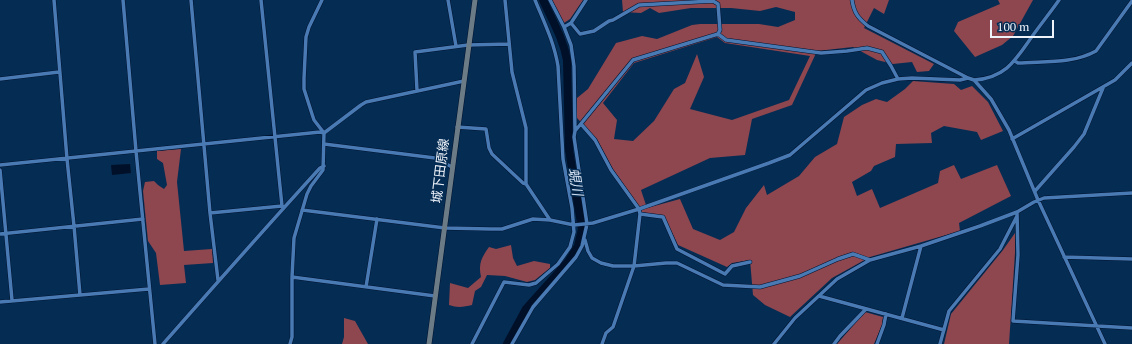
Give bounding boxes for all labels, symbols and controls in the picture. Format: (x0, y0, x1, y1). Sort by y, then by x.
scale bar (992, 12, 1056, 38)
text: 100 m (997, 19, 1029, 34)
street label: 城下田原線 (429, 138, 453, 204)
water label: 蜆川 (565, 167, 585, 197)

